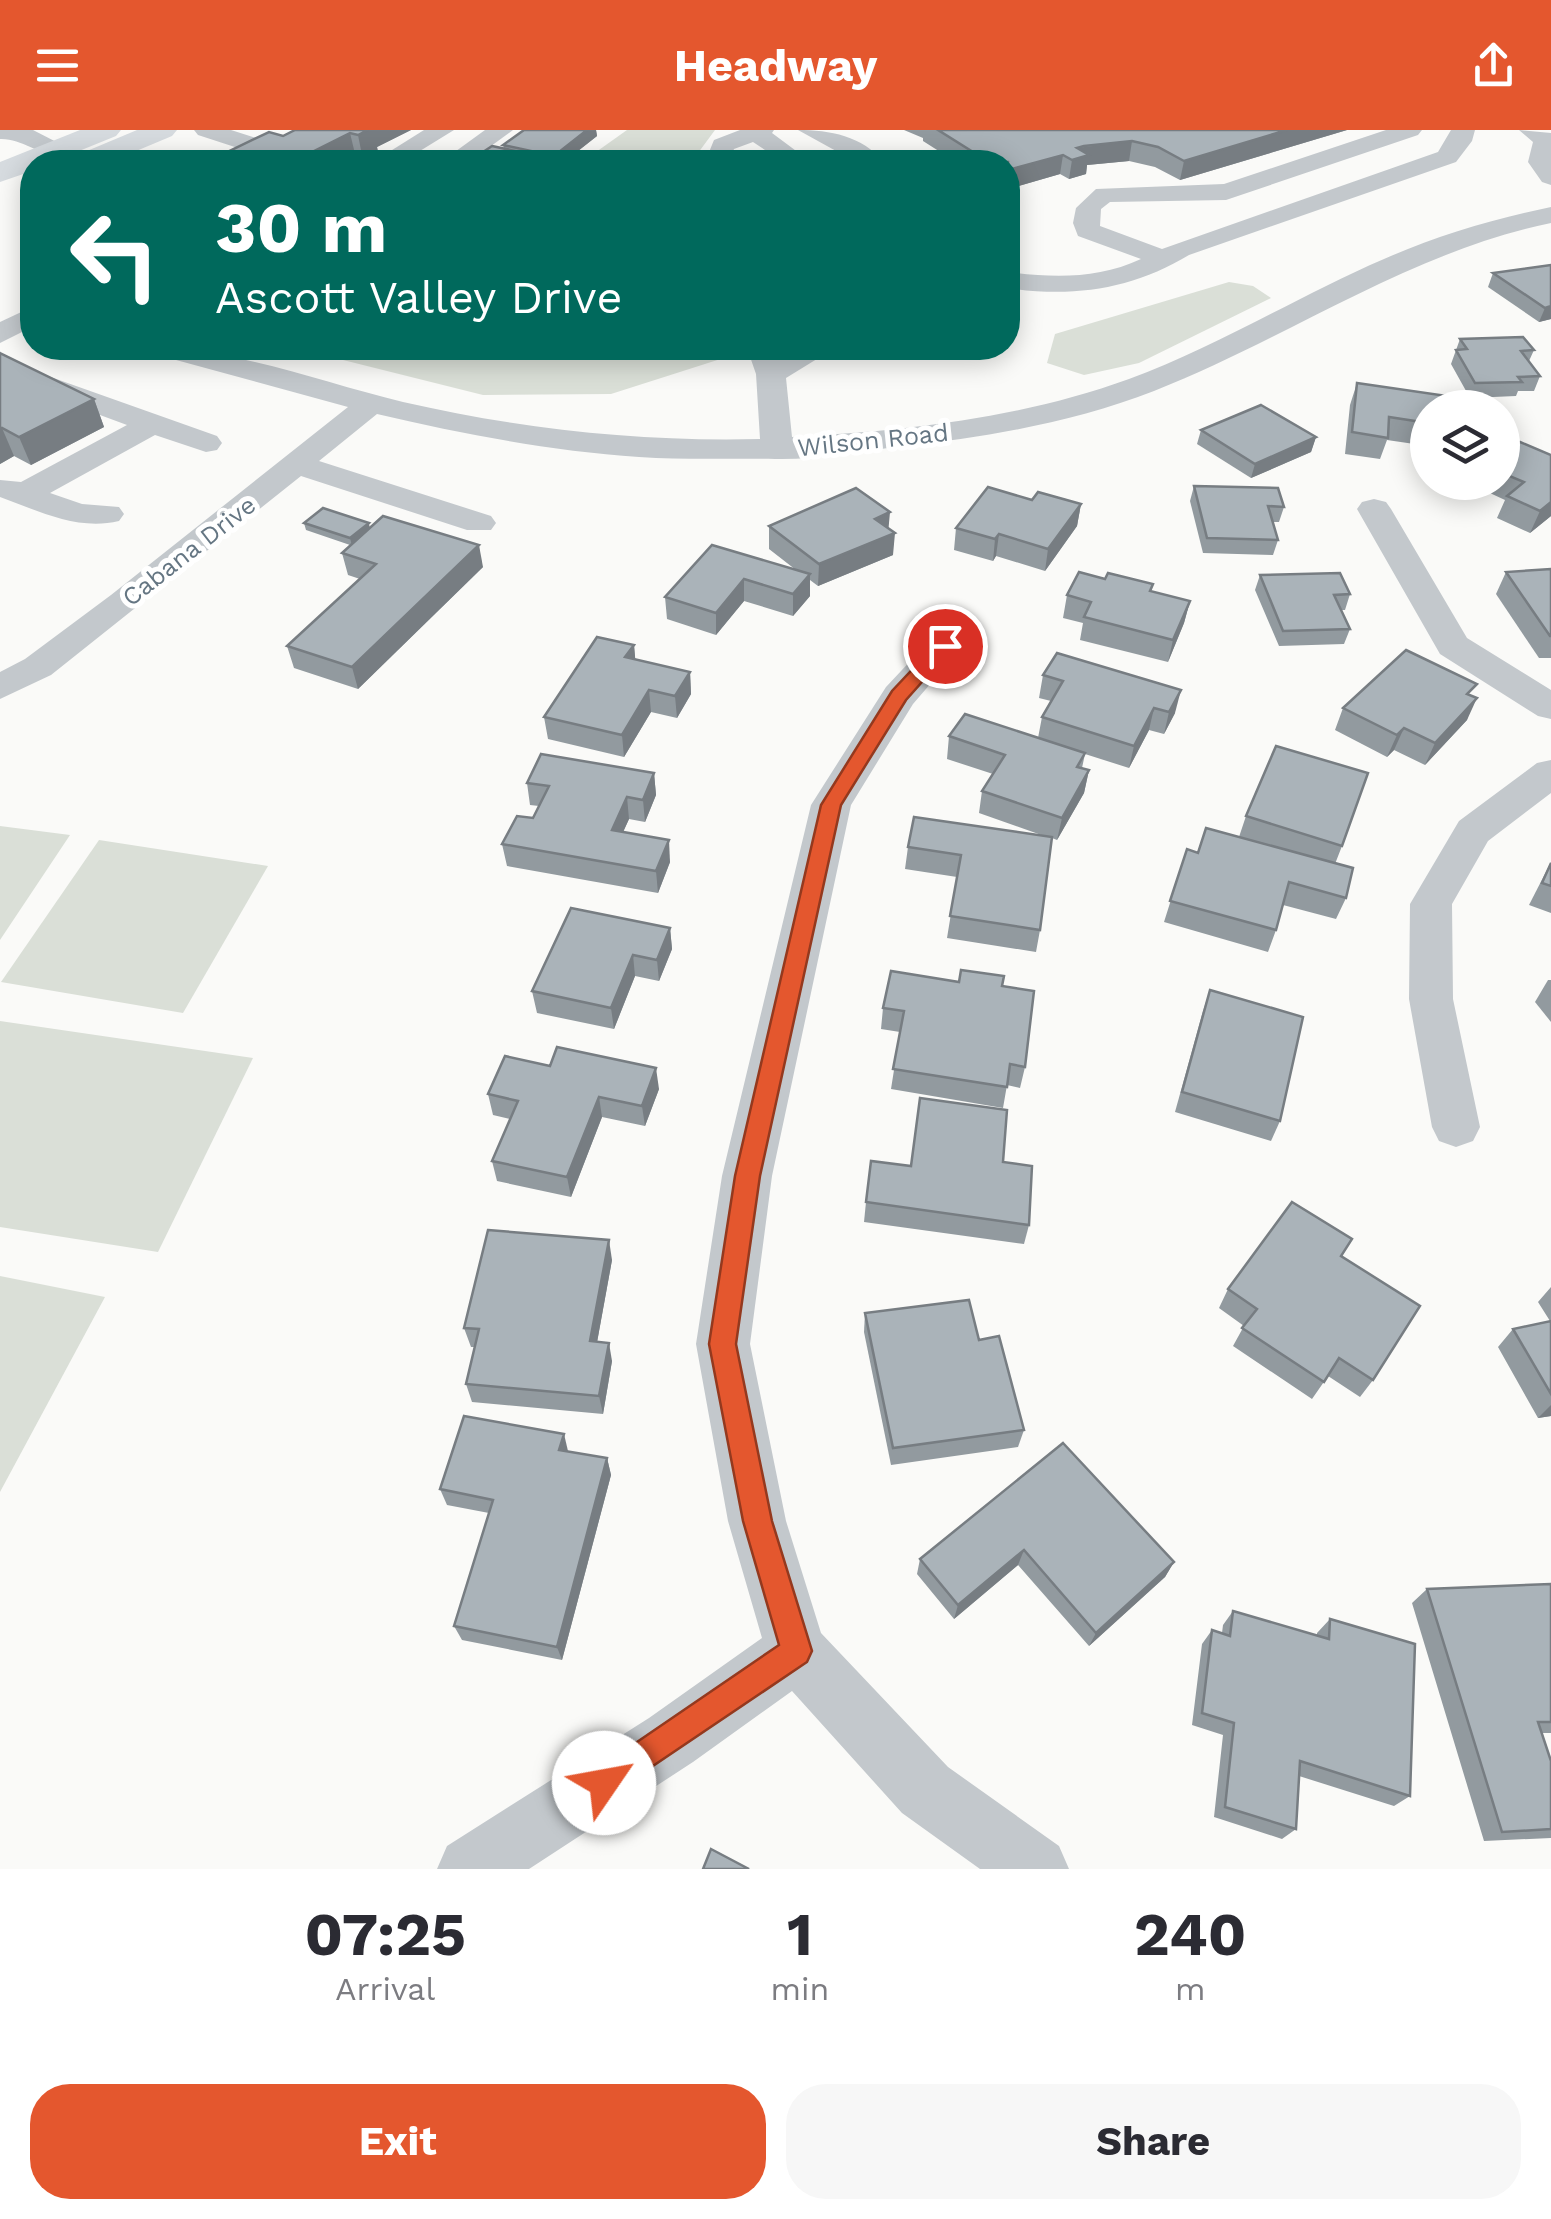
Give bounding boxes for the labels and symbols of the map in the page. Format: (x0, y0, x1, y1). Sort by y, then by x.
street label: Wilson Road (796, 418, 950, 462)
street label: Cabana Drive (117, 490, 261, 612)
pin (903, 604, 988, 689)
position arrow (552, 1731, 656, 1835)

